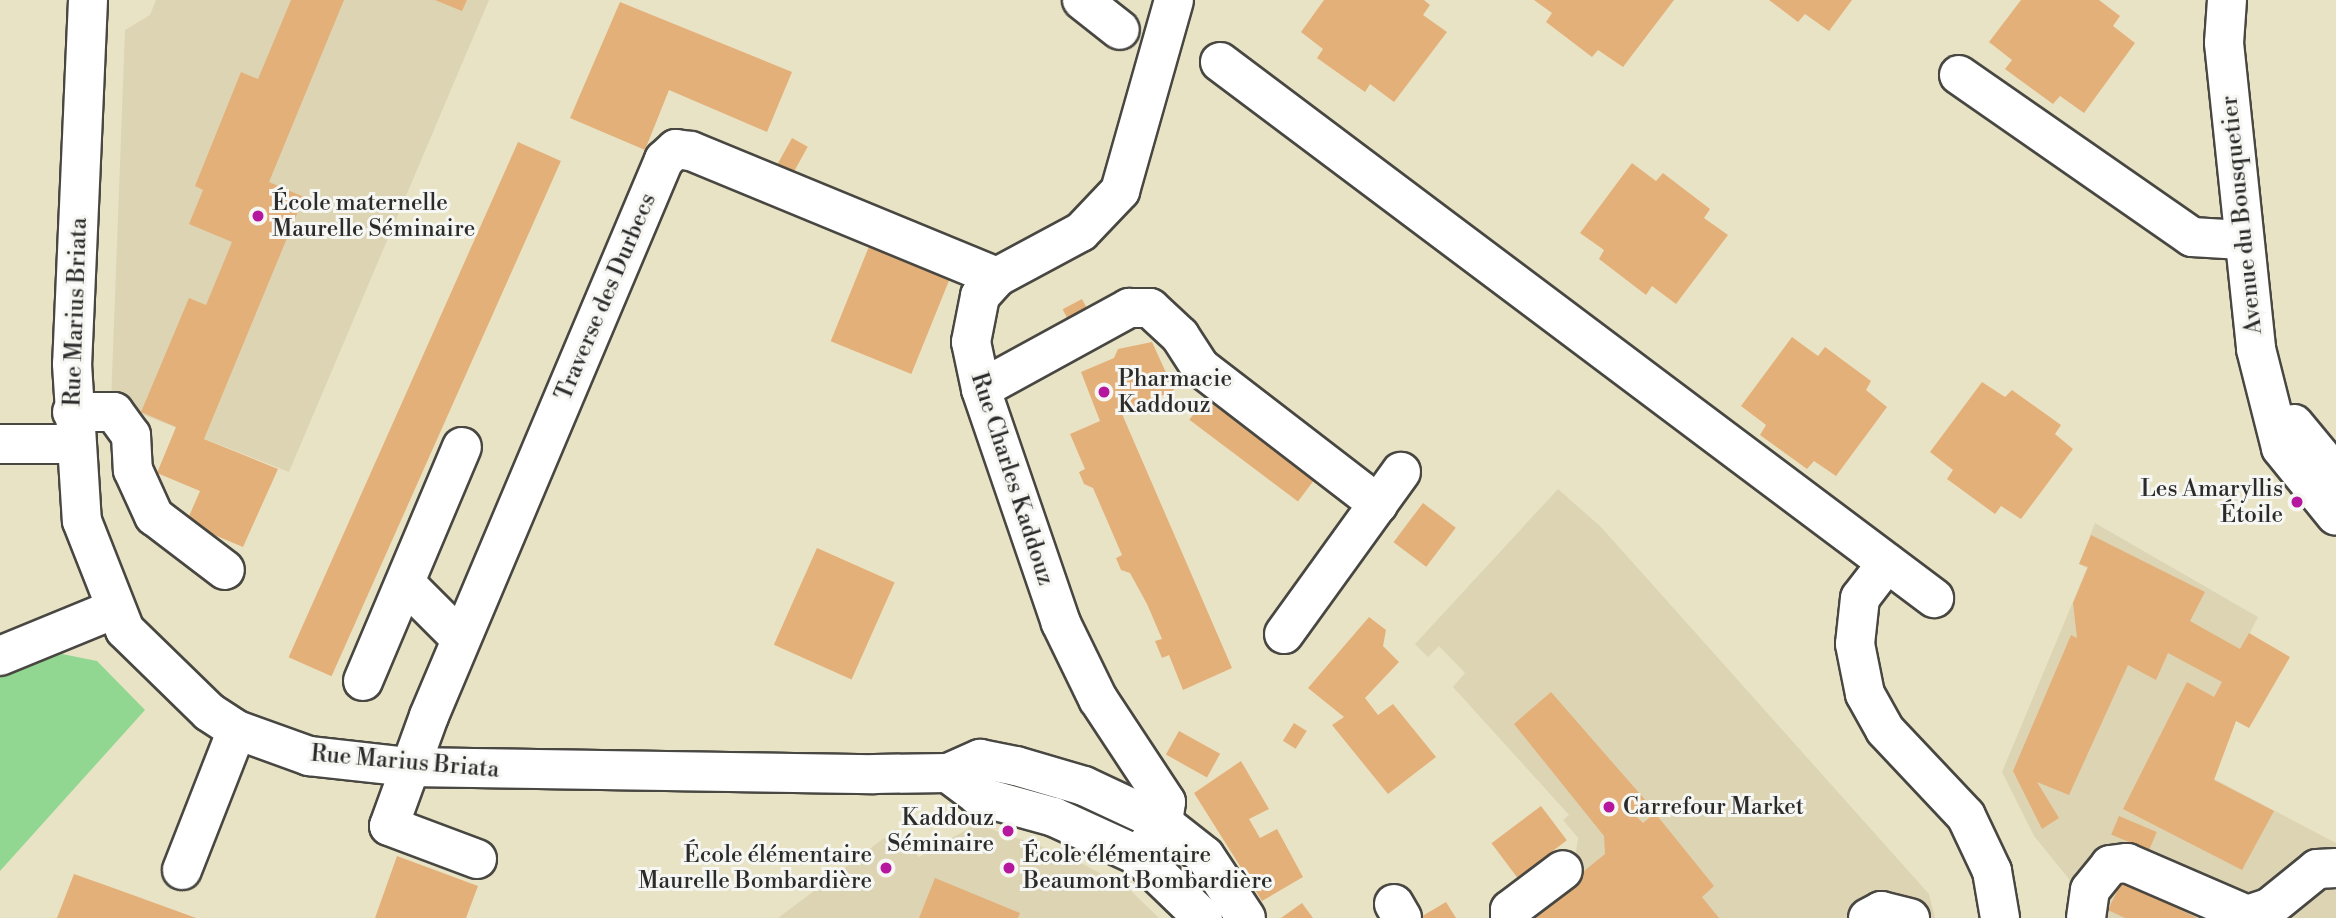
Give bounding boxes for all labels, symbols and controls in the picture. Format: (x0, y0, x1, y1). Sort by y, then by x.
street label: Avenue du Bousquetier (2216, 94, 2268, 336)
place label: École maternelle Maurelle Séminaire (272, 189, 475, 243)
street label: Traverse des Durbecs (550, 189, 662, 405)
marker: École maternelle Maurelle Séminaire (250, 208, 266, 224)
street label: Rue Marius Briata (59, 217, 93, 407)
place label: Pharmacie Kaddouz (1118, 365, 1232, 419)
street label: Rue Charles Kaddouz (965, 369, 1059, 589)
marker: Pharmacie Kaddouz (1096, 384, 1112, 400)
place label: Les Amaryllis Étoile (2141, 475, 2283, 529)
marker: Les Amaryllis Étoile (2289, 494, 2305, 510)
street label: Rue Marius Briata (310, 740, 500, 784)
place label: Carrefour Market (1623, 793, 1804, 821)
marker: Carrefour Market (1601, 799, 1617, 815)
place label: Kaddouz Séminaire (887, 804, 994, 858)
marker: Kaddouz Séminaire (1000, 823, 1016, 839)
place label: École élémentaire Maurelle Bombardière (638, 841, 872, 895)
place label: École élémentaire Beaumont Bombardière (1023, 841, 1273, 895)
marker: École élémentaire Maurelle Bombardière (878, 860, 894, 876)
marker: École élémentaire Beaumont Bombardière (1001, 860, 1017, 876)

